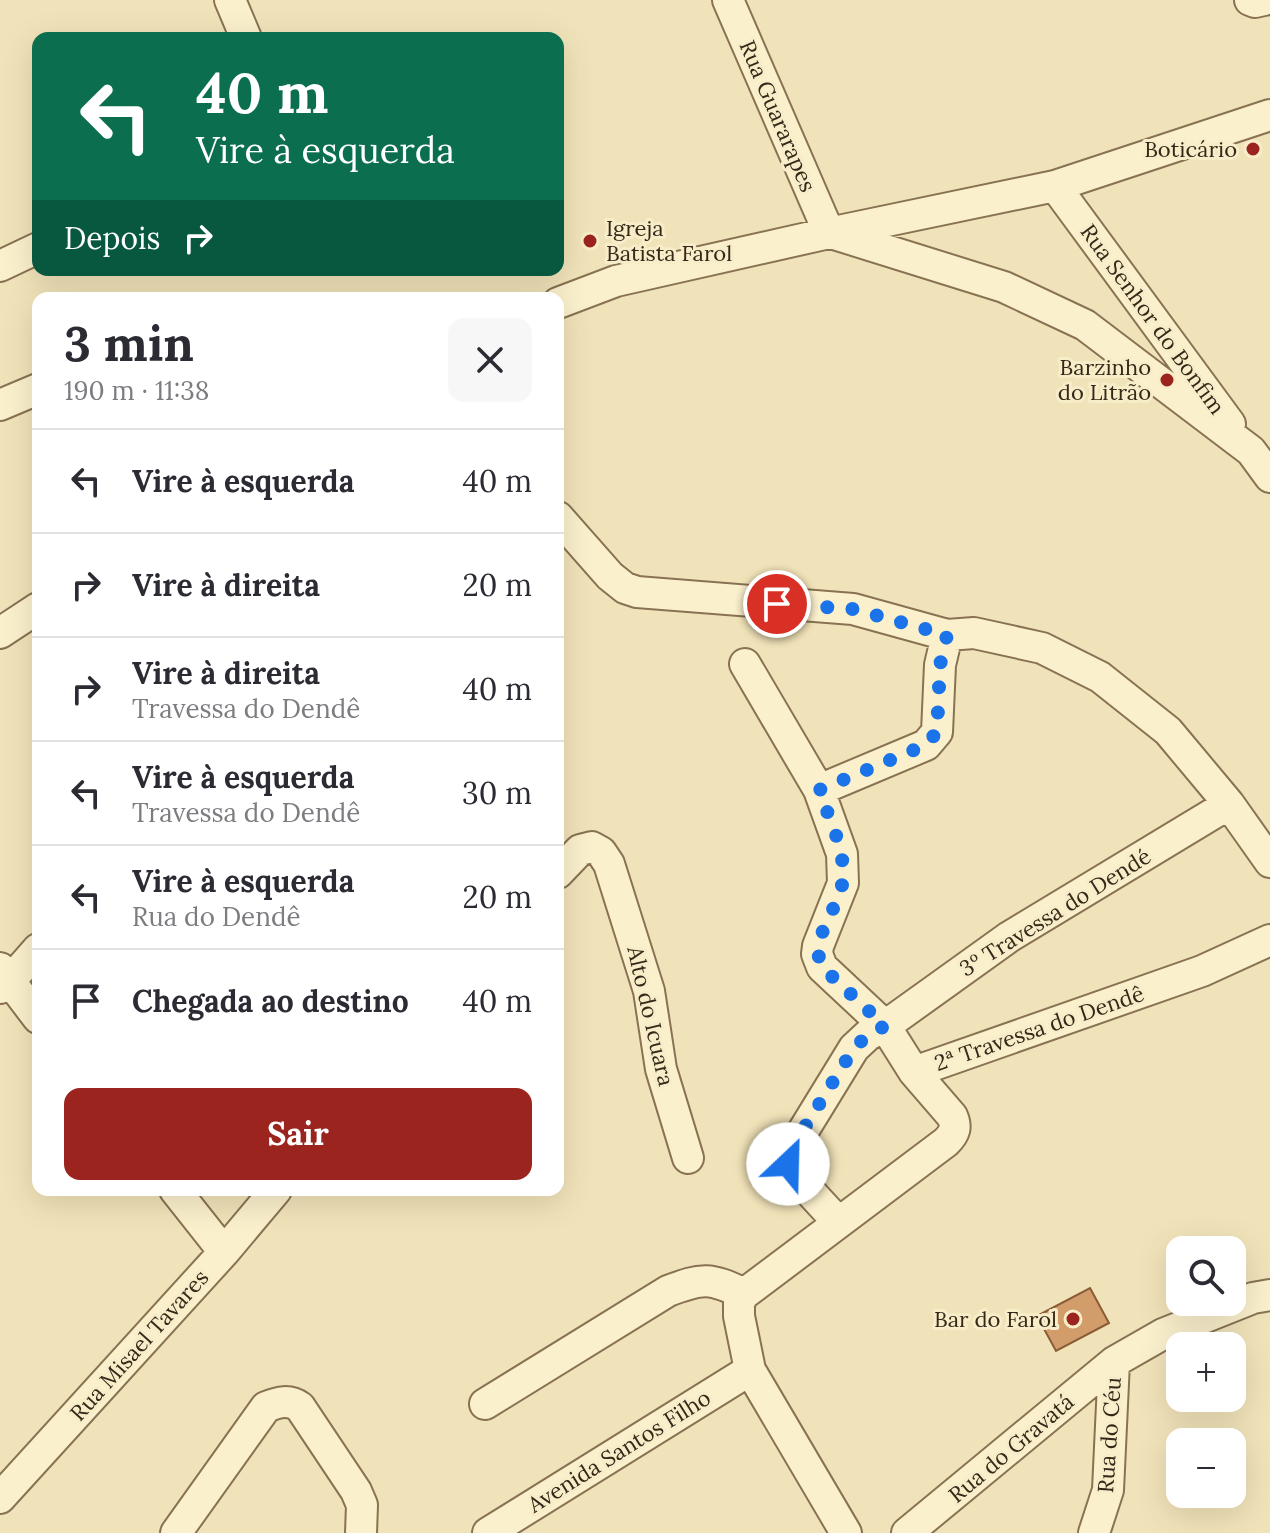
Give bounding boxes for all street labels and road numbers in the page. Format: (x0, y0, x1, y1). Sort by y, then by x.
street label: Rua Guararapes (733, 36, 823, 196)
street label: Rua Senhor do Bonfim (1075, 218, 1231, 420)
street label: 3º Travessa do Dendé (954, 842, 1156, 982)
street label: Alto do Icuara (621, 942, 681, 1089)
street label: 2ª Travessa do Dendê (931, 979, 1148, 1077)
street label: Rua Misael Tavares (64, 1264, 214, 1426)
street label: Rua do Céu (1091, 1376, 1127, 1494)
street label: Avenida Santos Filho (521, 1383, 716, 1519)
street label: Rua do Gravatá (943, 1387, 1079, 1509)

